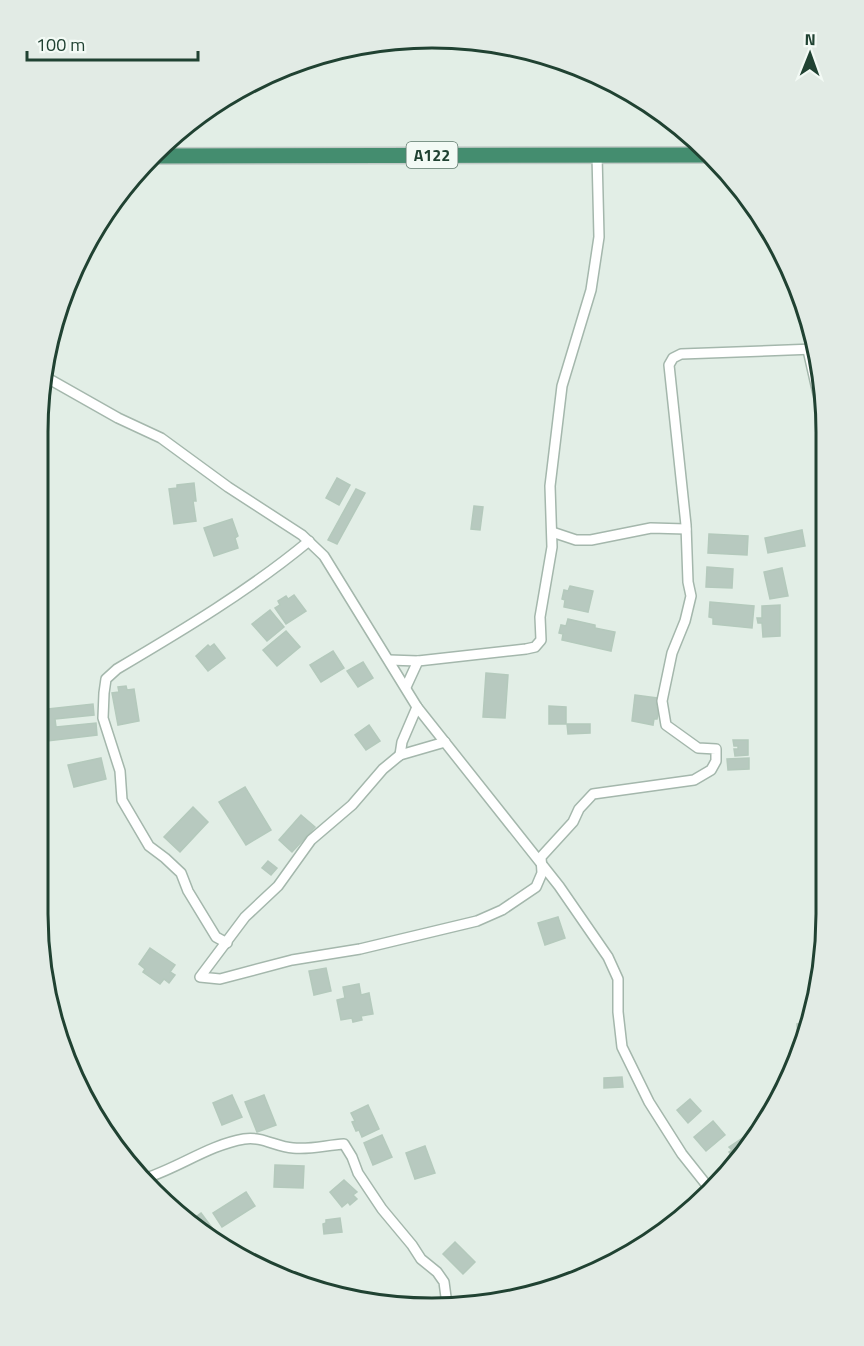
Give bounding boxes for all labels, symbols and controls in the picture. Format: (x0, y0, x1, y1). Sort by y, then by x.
scale bar (27, 24, 198, 62)
north arrow (780, 24, 840, 84)
text: N (805, 27, 816, 51)
text: 100 m (36, 31, 85, 58)
road number: A122 (406, 142, 458, 168)

